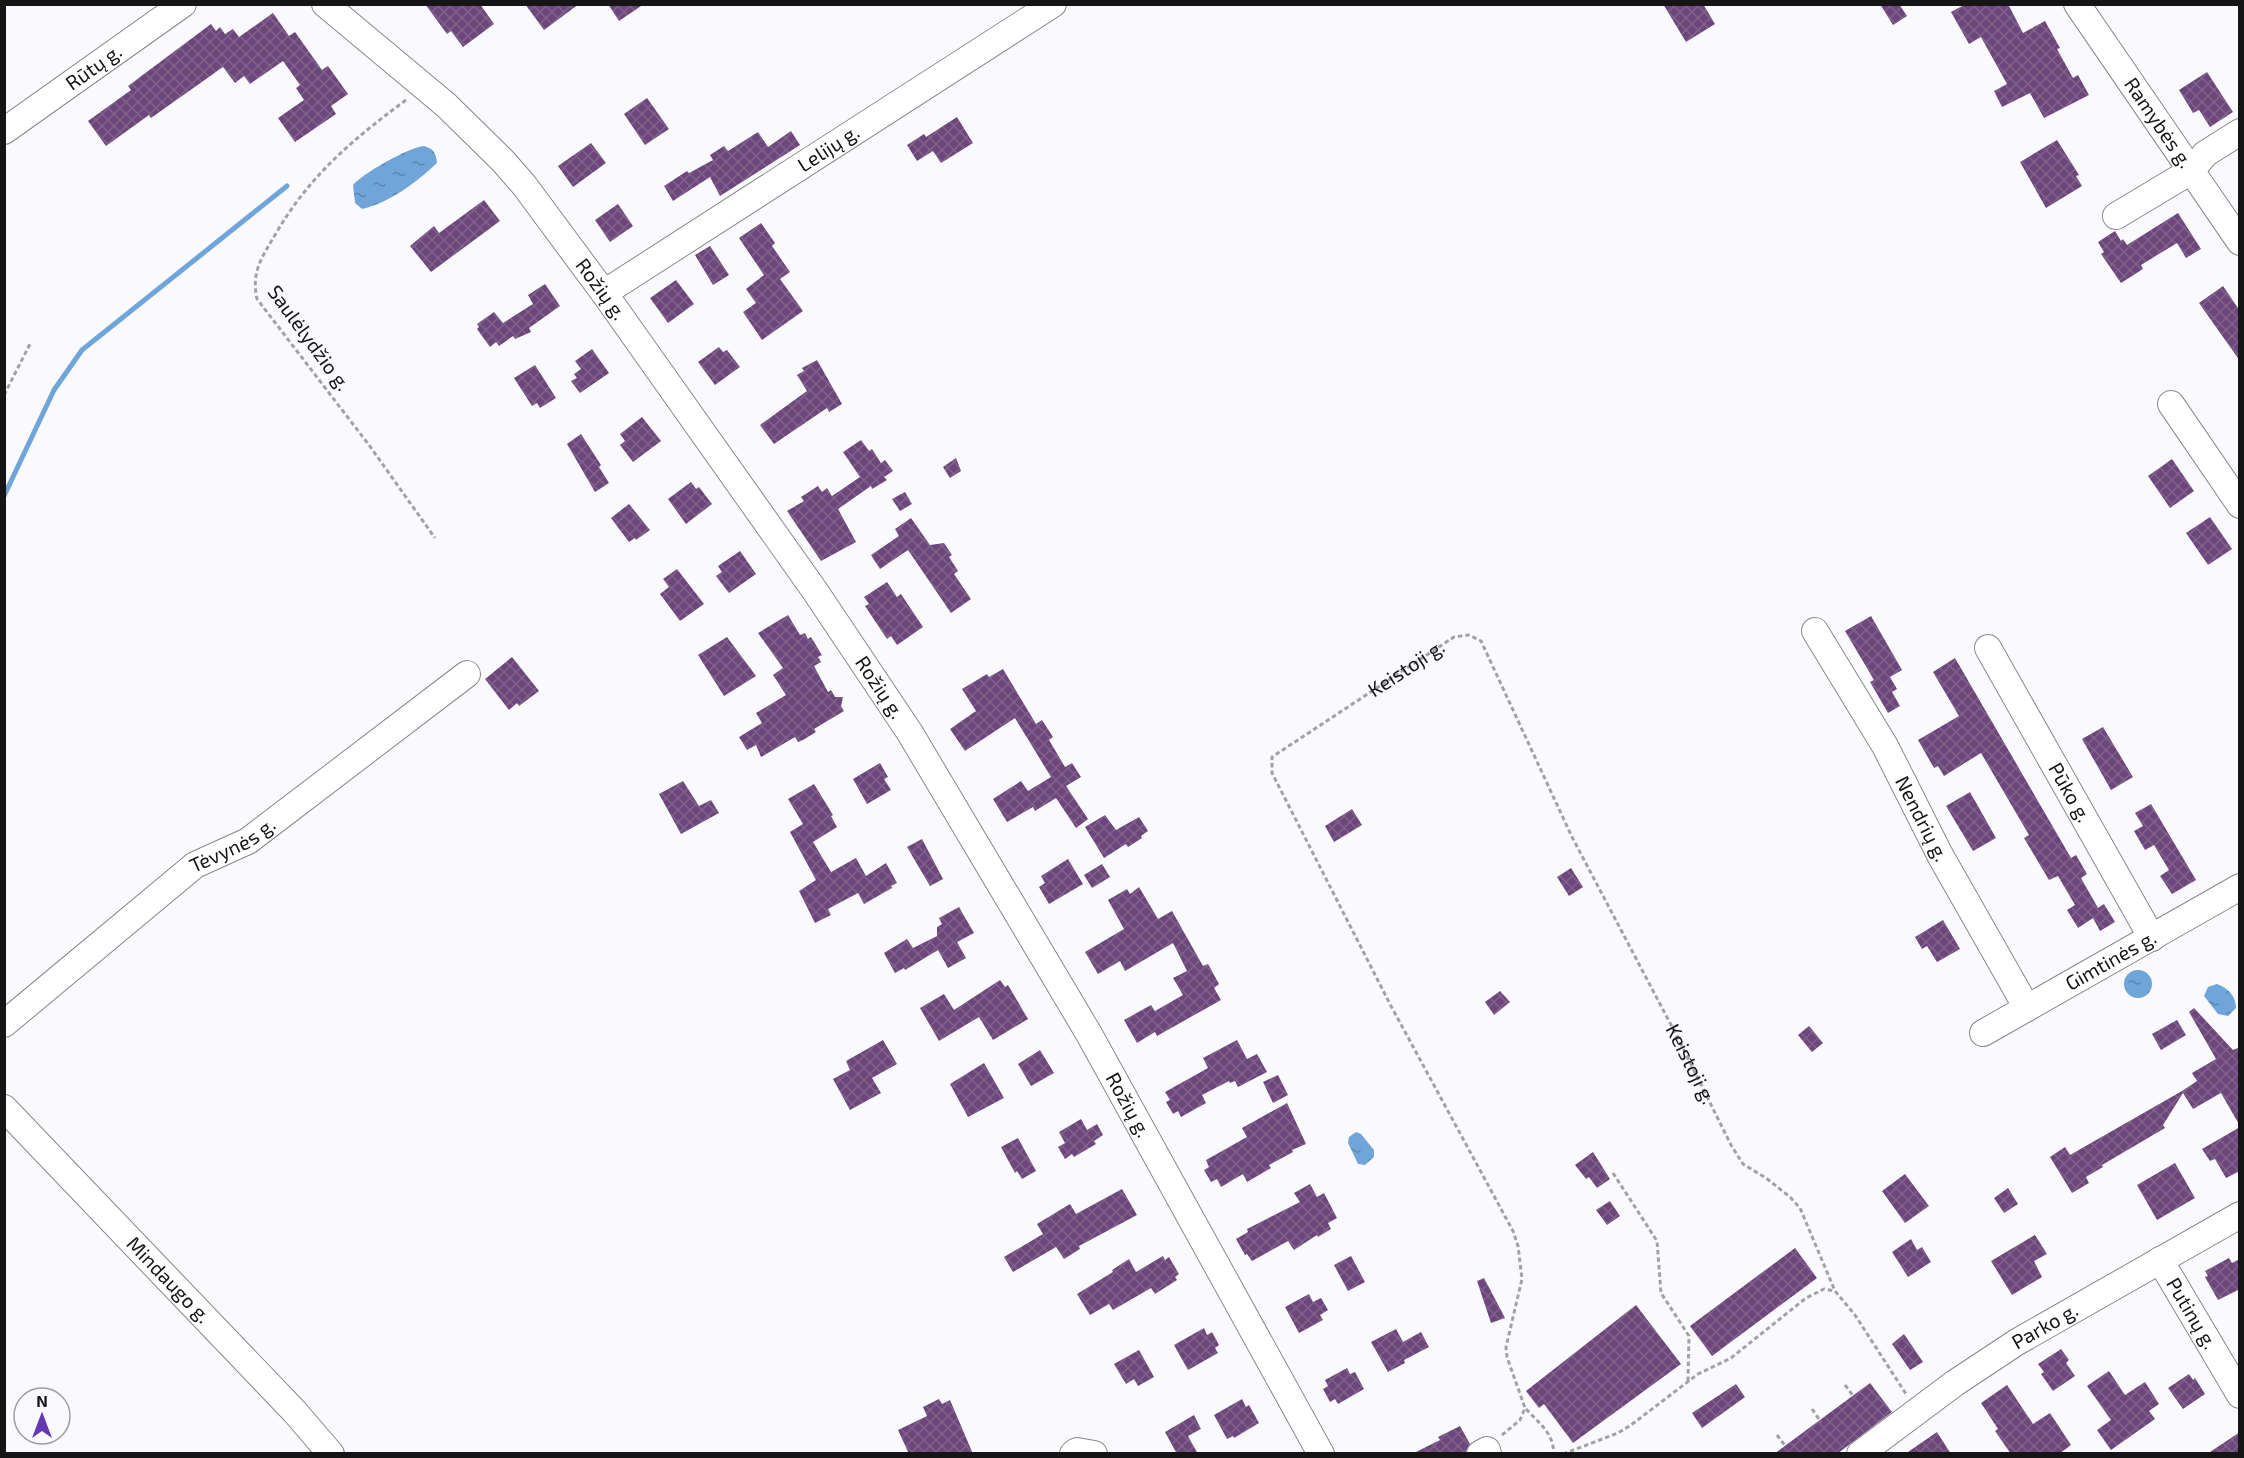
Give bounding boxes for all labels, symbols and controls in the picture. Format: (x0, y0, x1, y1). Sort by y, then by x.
street label: Rūtų g. (60, 39, 126, 95)
street label: Ramybės g. (2120, 73, 2198, 172)
street label: Lelijų g. (793, 119, 863, 176)
street label: Rožių g. (571, 253, 632, 324)
street label: Saulėlydžio g. (264, 280, 356, 395)
street label: Keistoji g. (1363, 634, 1449, 701)
street label: Rožių g. (851, 651, 910, 723)
street label: Pūko g. (2044, 758, 2097, 826)
street label: Nendrių g. (1891, 771, 1954, 865)
street label: Tėvynės g. (185, 812, 280, 877)
street label: Gimtinės g. (2061, 924, 2160, 995)
street label: Keistoji g. (1662, 1019, 1722, 1108)
street label: Rožių g. (1102, 1068, 1157, 1141)
street label: Mindaugo g. (122, 1231, 216, 1328)
street label: Putinų g. (2162, 1273, 2223, 1353)
street label: Parko g. (2007, 1297, 2082, 1354)
north arrow (12, 1386, 72, 1446)
text: N (36, 1391, 48, 1410)

